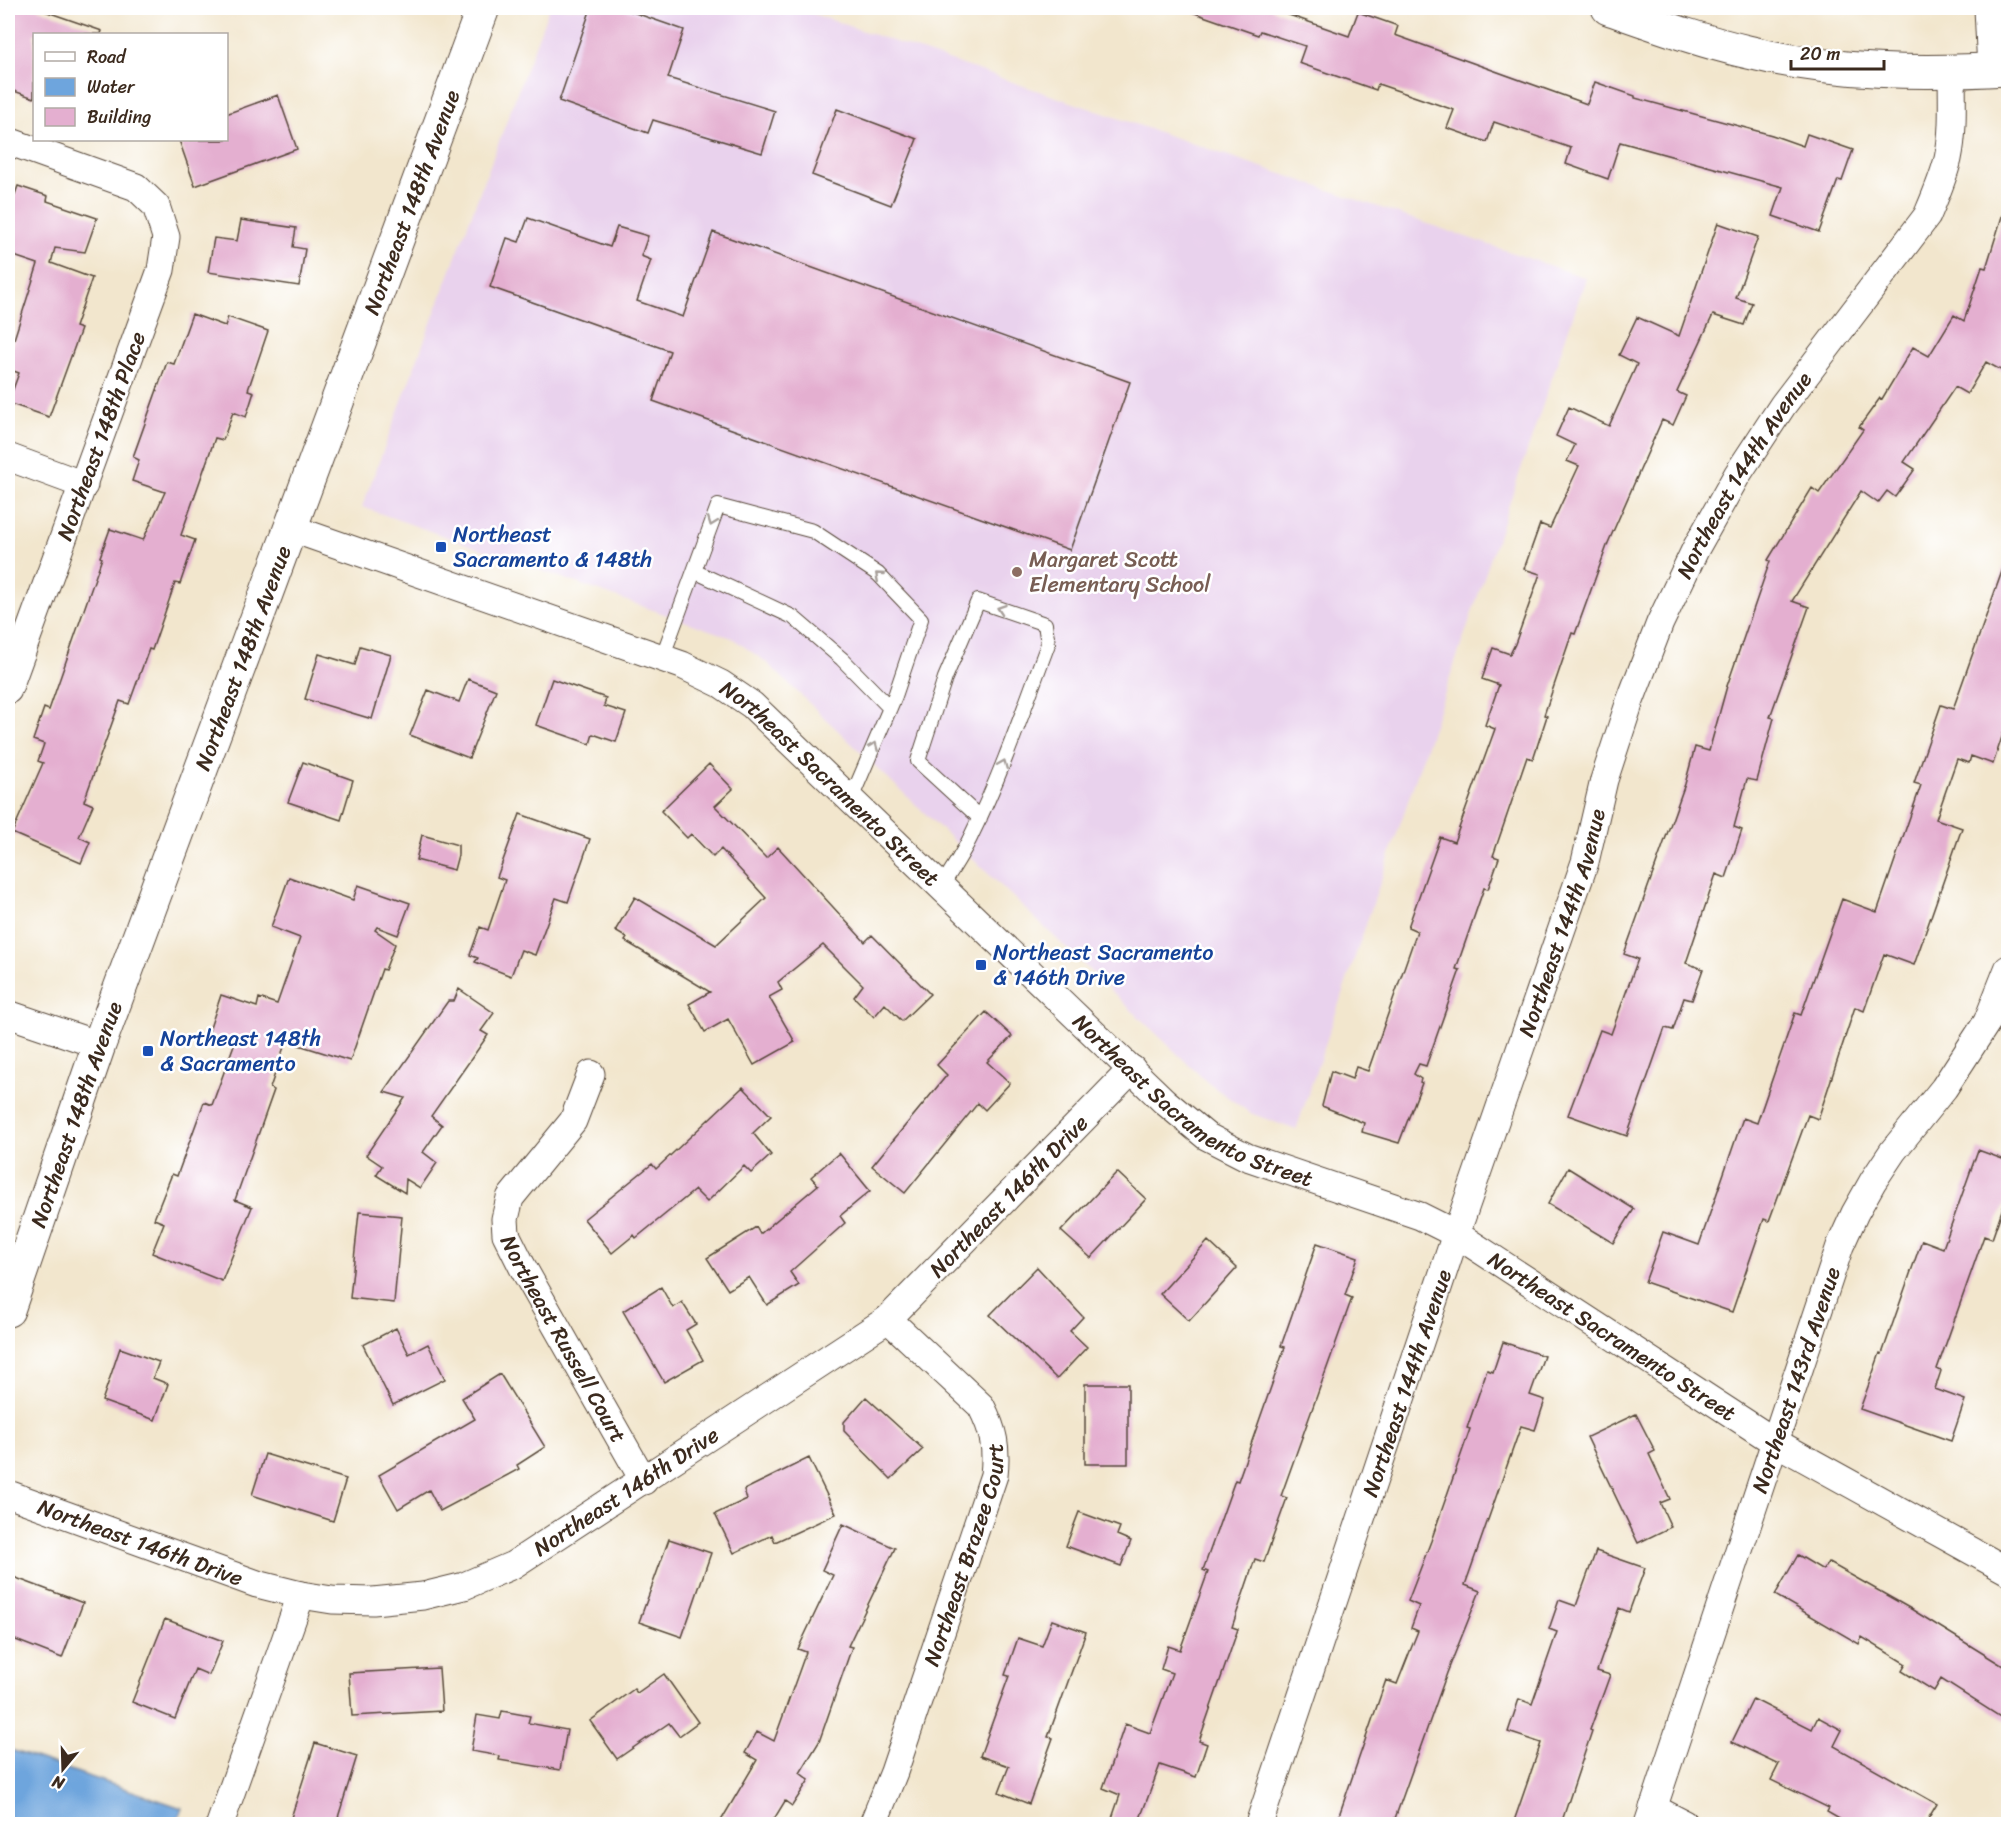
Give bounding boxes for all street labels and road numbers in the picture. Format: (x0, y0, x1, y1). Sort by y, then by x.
street label: Northeast 148th Avenue (352, 84, 471, 320)
street label: Northeast 148th Place (45, 326, 157, 546)
street label: Northeast 144th Avenue (1665, 362, 1822, 585)
street label: Northeast 148th Avenue (183, 539, 302, 776)
street label: Northeast Sacramento Street (712, 669, 950, 896)
street label: Northeast 144th Avenue (1506, 804, 1616, 1042)
street label: Northeast 148th Avenue (18, 995, 133, 1233)
street label: Northeast Sacramento Street (1063, 1003, 1319, 1198)
street label: Northeast 146th Drive (919, 1105, 1098, 1287)
street label: Northeast Russell Court (490, 1228, 638, 1450)
street label: Northeast Sacramento Street (1480, 1240, 1745, 1432)
street label: Northeast 143rd Avenue (1740, 1261, 1851, 1498)
street label: Northeast 144th Avenue (1350, 1264, 1463, 1502)
street label: Northeast 146th Drive (525, 1416, 727, 1567)
street label: Northeast Brazee Court (912, 1441, 1015, 1671)
street label: Northeast 146th Drive (32, 1487, 249, 1597)

